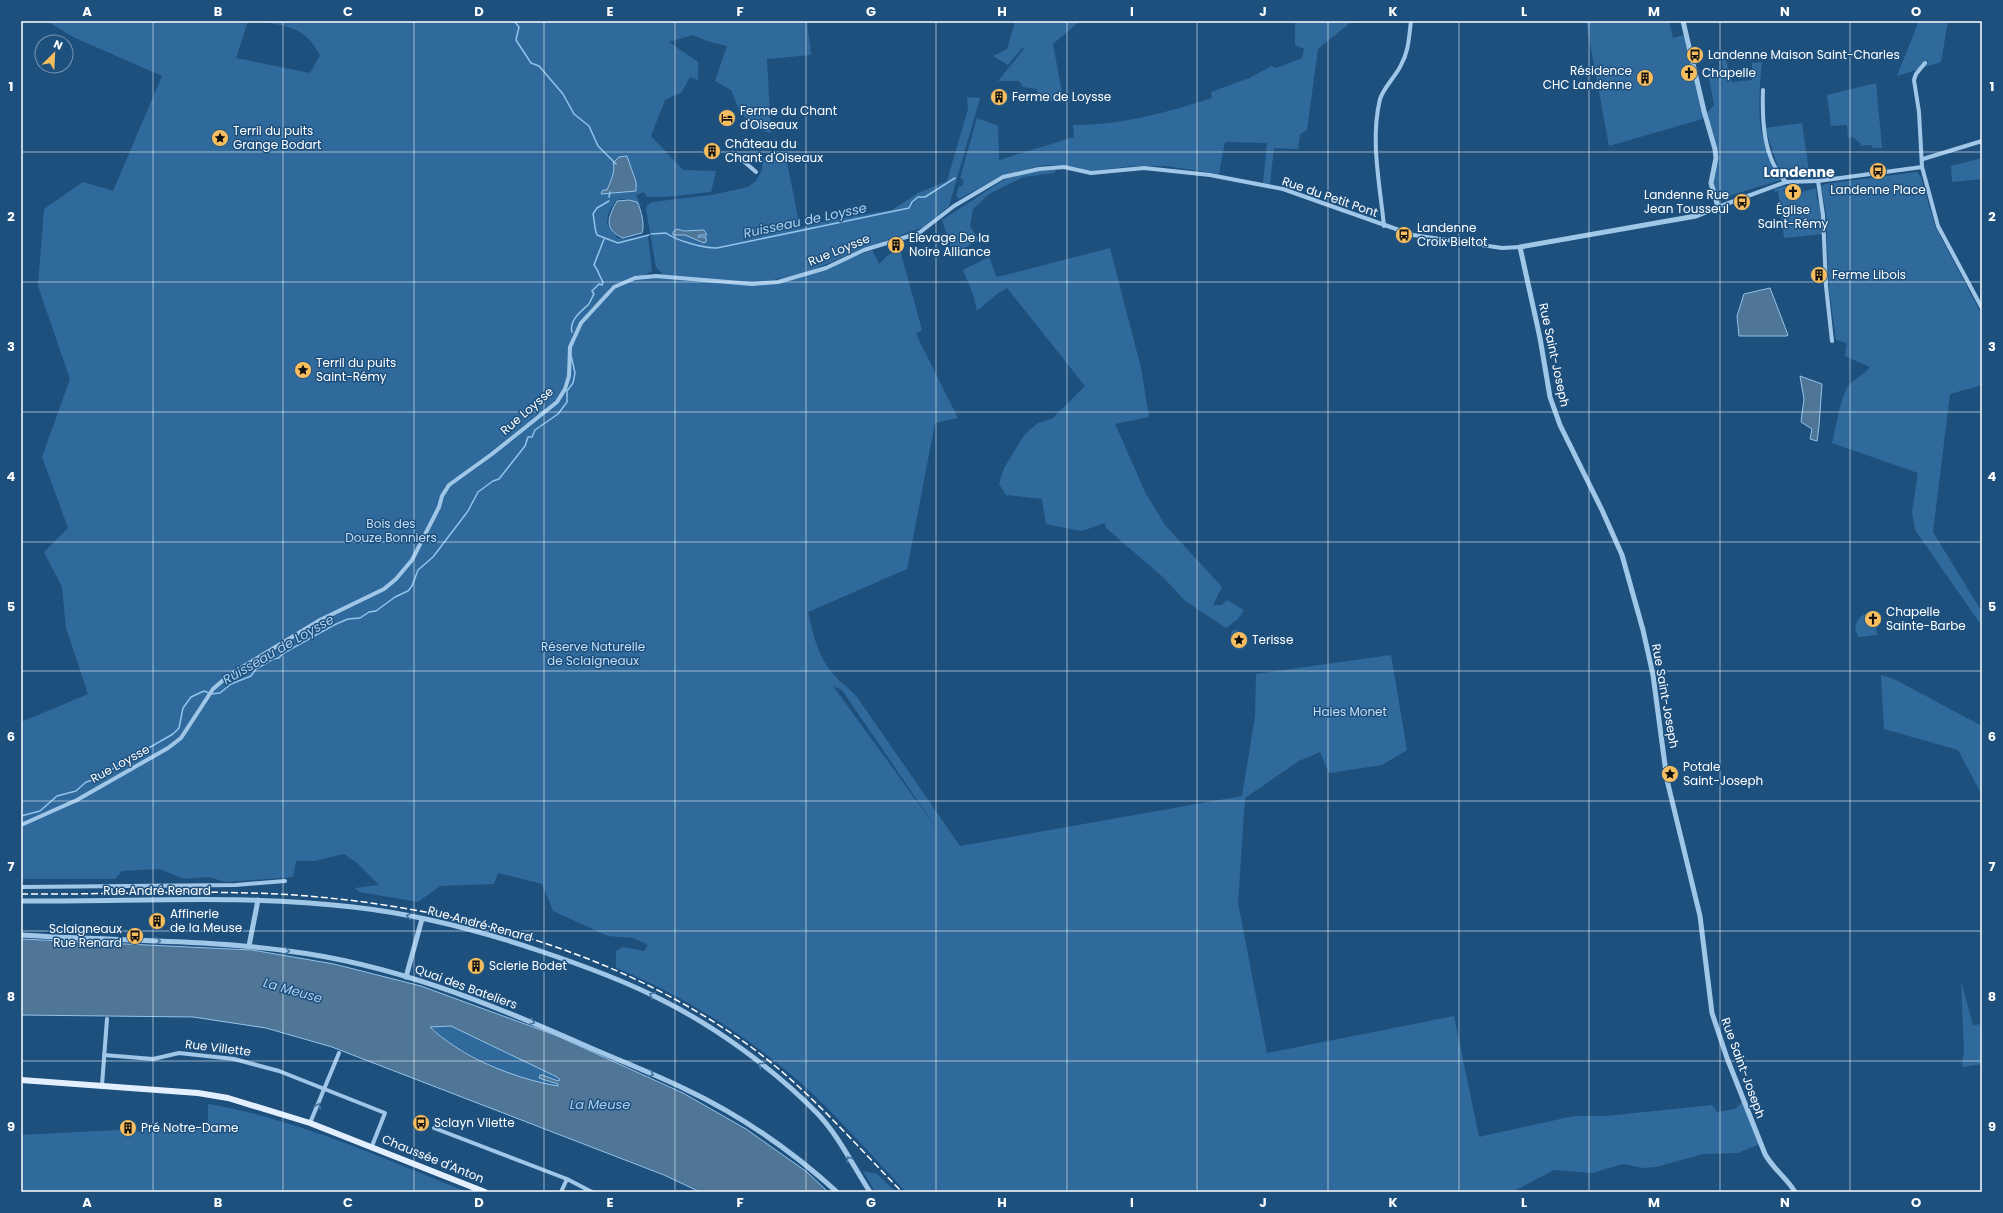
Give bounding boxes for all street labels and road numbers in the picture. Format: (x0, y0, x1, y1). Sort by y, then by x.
street label: Rue du Petit Pont (1280, 172, 1380, 221)
street label: Rue Loysse (805, 229, 872, 270)
street label: Rue Saint-Joseph (1535, 301, 1574, 408)
street label: Rue Loysse (496, 383, 557, 438)
street label: Rue Saint-Joseph (1648, 642, 1683, 750)
street label: Rue Loysse (87, 740, 152, 787)
street label: Rue André Renard (103, 882, 211, 899)
street label: Rue André Renard (426, 901, 534, 946)
street label: Quai des Bateliers (413, 960, 520, 1013)
street label: Rue Saint-Joseph (1717, 1015, 1770, 1121)
street label: Rue Villette (184, 1035, 252, 1060)
street label: Chaussée d'Anton (380, 1130, 487, 1187)

